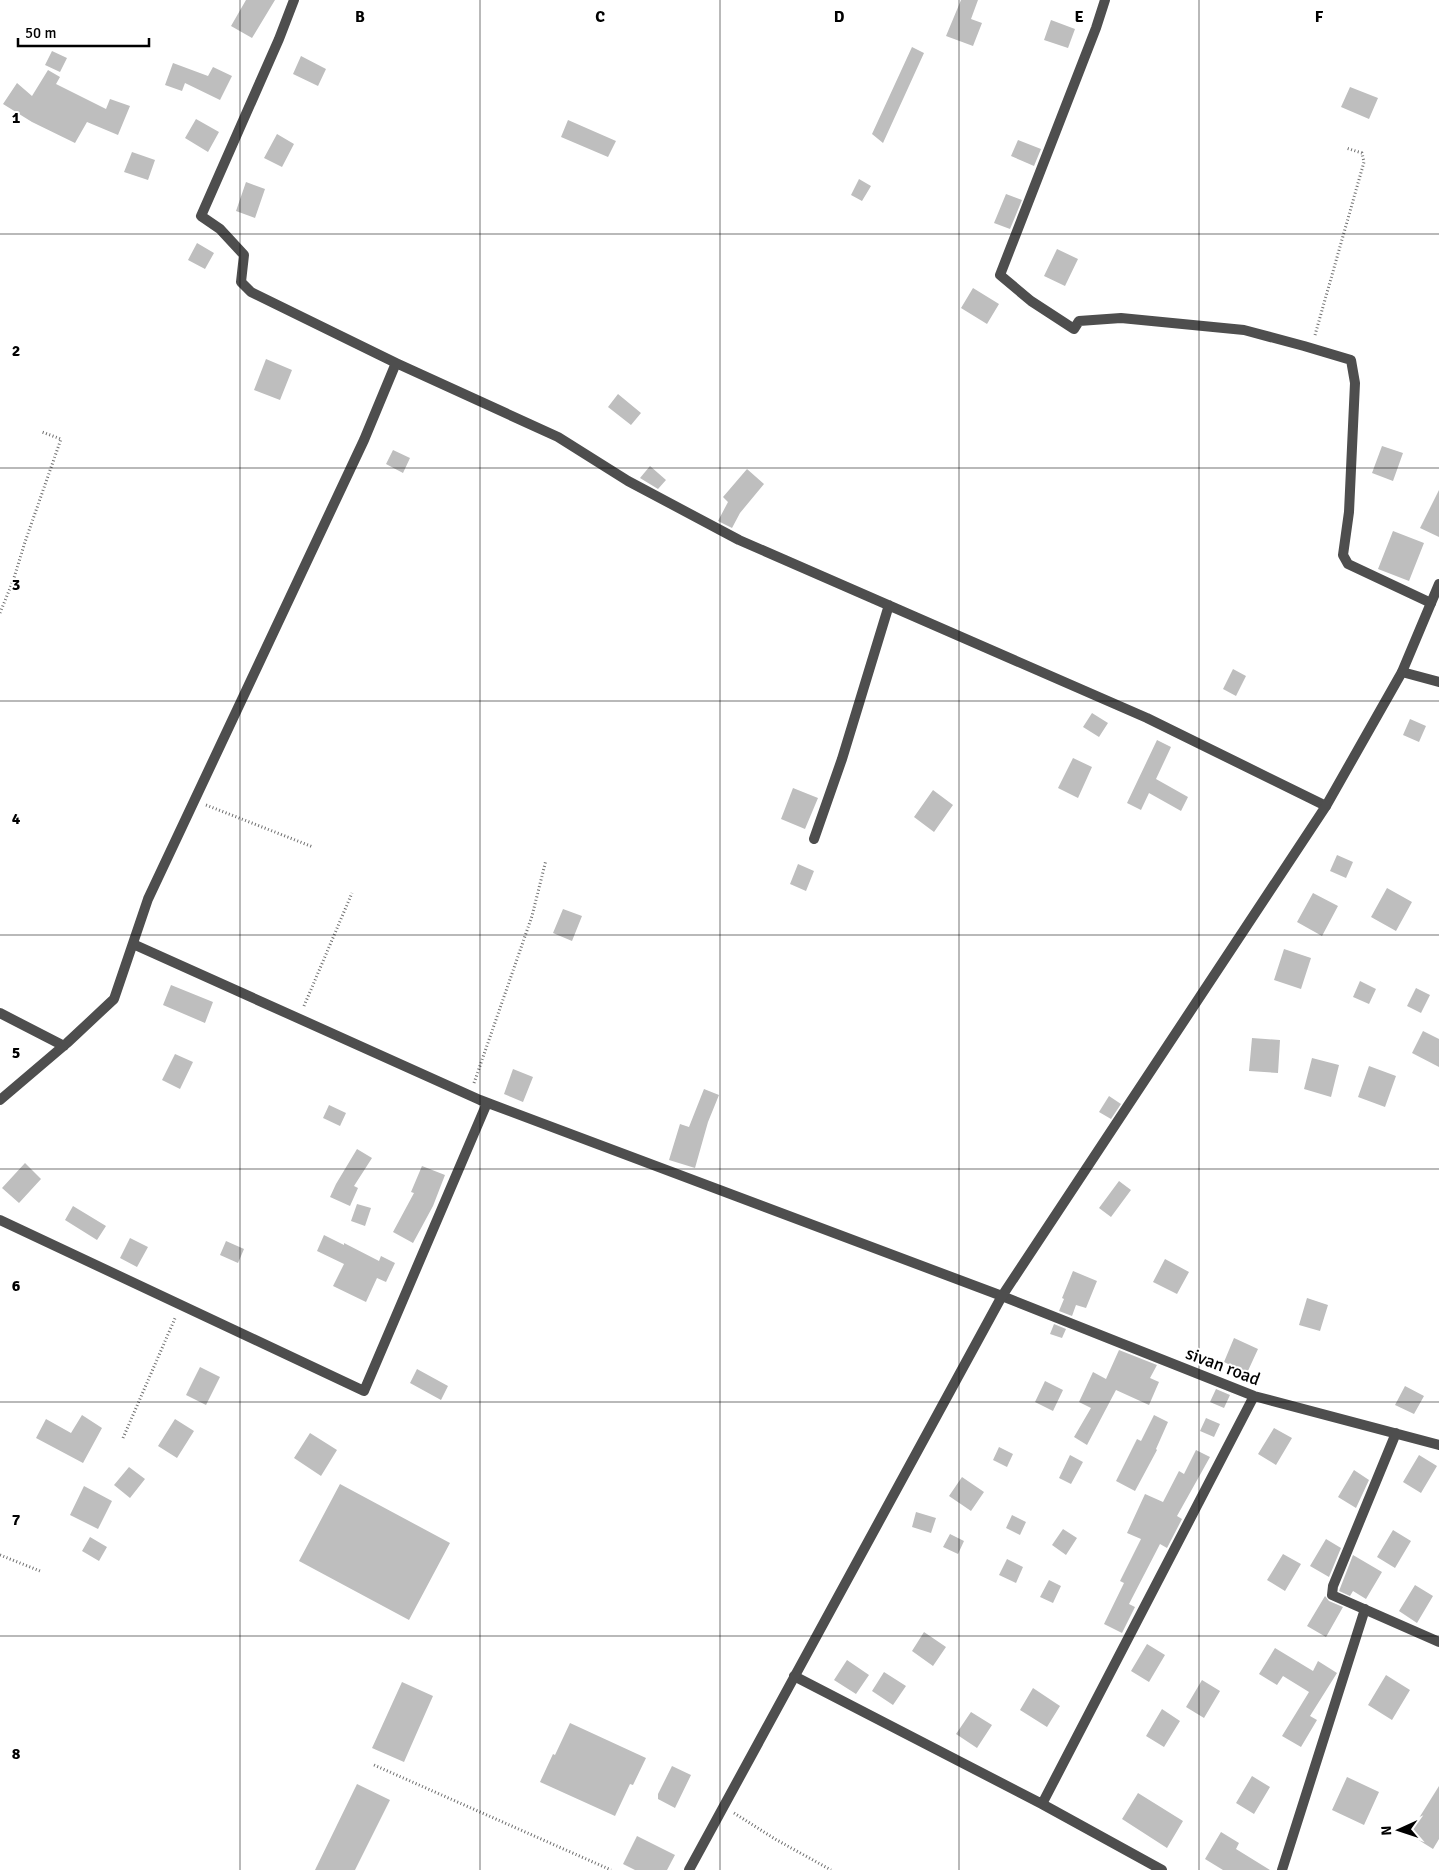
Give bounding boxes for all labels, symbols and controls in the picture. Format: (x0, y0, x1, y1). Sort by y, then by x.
text: B (355, 7, 365, 27)
text: C (595, 7, 605, 27)
text: D (834, 7, 845, 27)
text: E (1074, 7, 1084, 27)
text: F (1315, 7, 1324, 27)
scale bar (18, 15, 149, 47)
text: 50 m (25, 24, 56, 42)
text: 1 (12, 108, 21, 128)
text: 2 (12, 341, 20, 361)
text: 3 (12, 575, 20, 595)
text: 4 (12, 809, 21, 829)
text: 5 (12, 1043, 20, 1063)
text: 6 (12, 1276, 21, 1296)
street label: sivan road (1183, 1342, 1263, 1390)
text: 7 (12, 1510, 21, 1530)
text: 8 (12, 1744, 21, 1764)
north arrow (1374, 1805, 1424, 1855)
text: N (1378, 1825, 1395, 1836)

